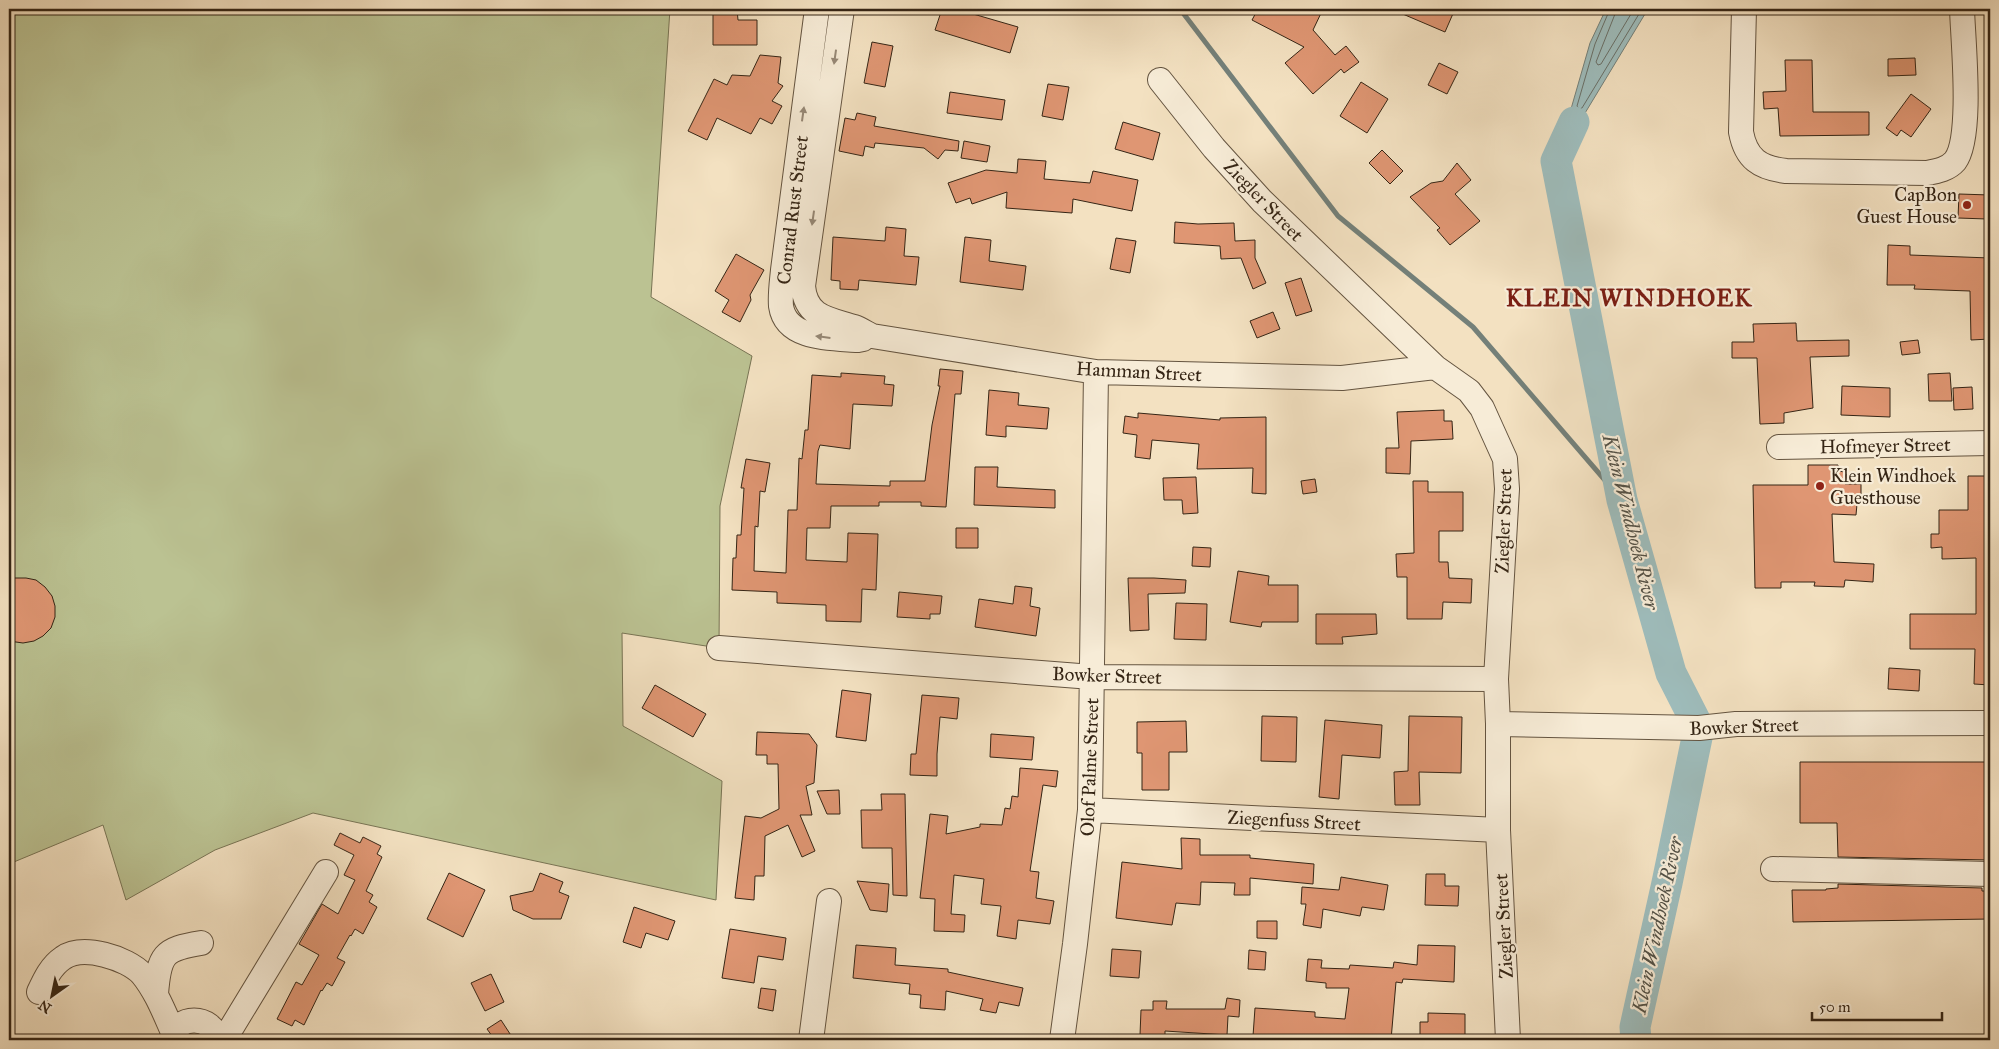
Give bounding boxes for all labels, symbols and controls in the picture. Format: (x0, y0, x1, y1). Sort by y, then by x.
one-way arrow (831, 49, 839, 65)
one-way arrow (800, 106, 808, 122)
street label: Conrad Rust Street (772, 134, 813, 286)
street label: Ziegler Street (1218, 155, 1309, 247)
place label: CapBon Guest House (1856, 183, 1957, 228)
marker: CapBon Guest House (1961, 199, 1973, 211)
one-way arrow (809, 210, 817, 226)
district label: KLEIN WINDHOEK (1506, 283, 1752, 313)
one-way arrow (815, 333, 831, 341)
street label: Hamman Street (1075, 357, 1203, 386)
water label: Klein Windhoek River (1597, 431, 1665, 614)
street label: Hofmeyer Street (1819, 433, 1951, 458)
place label: Klein Windhoek Guesthouse (1830, 464, 1956, 509)
street label: Ziegler Street (1490, 468, 1518, 574)
marker: Klein Windhoek Guesthouse (1814, 480, 1826, 492)
street label: Bowker Street (1052, 662, 1162, 689)
street label: Olof Palme Street (1076, 697, 1103, 837)
street label: Bowker Street (1689, 713, 1799, 740)
street label: Ziegenfuss Street (1227, 806, 1362, 836)
water label: Klein Windhoek River (1626, 833, 1688, 1017)
street label: Ziegler Street (1489, 873, 1519, 979)
north arrow (28, 972, 78, 1022)
scale bar (1812, 989, 1942, 1021)
text: N (35, 996, 55, 1017)
text: 50 m (1819, 998, 1851, 1016)

